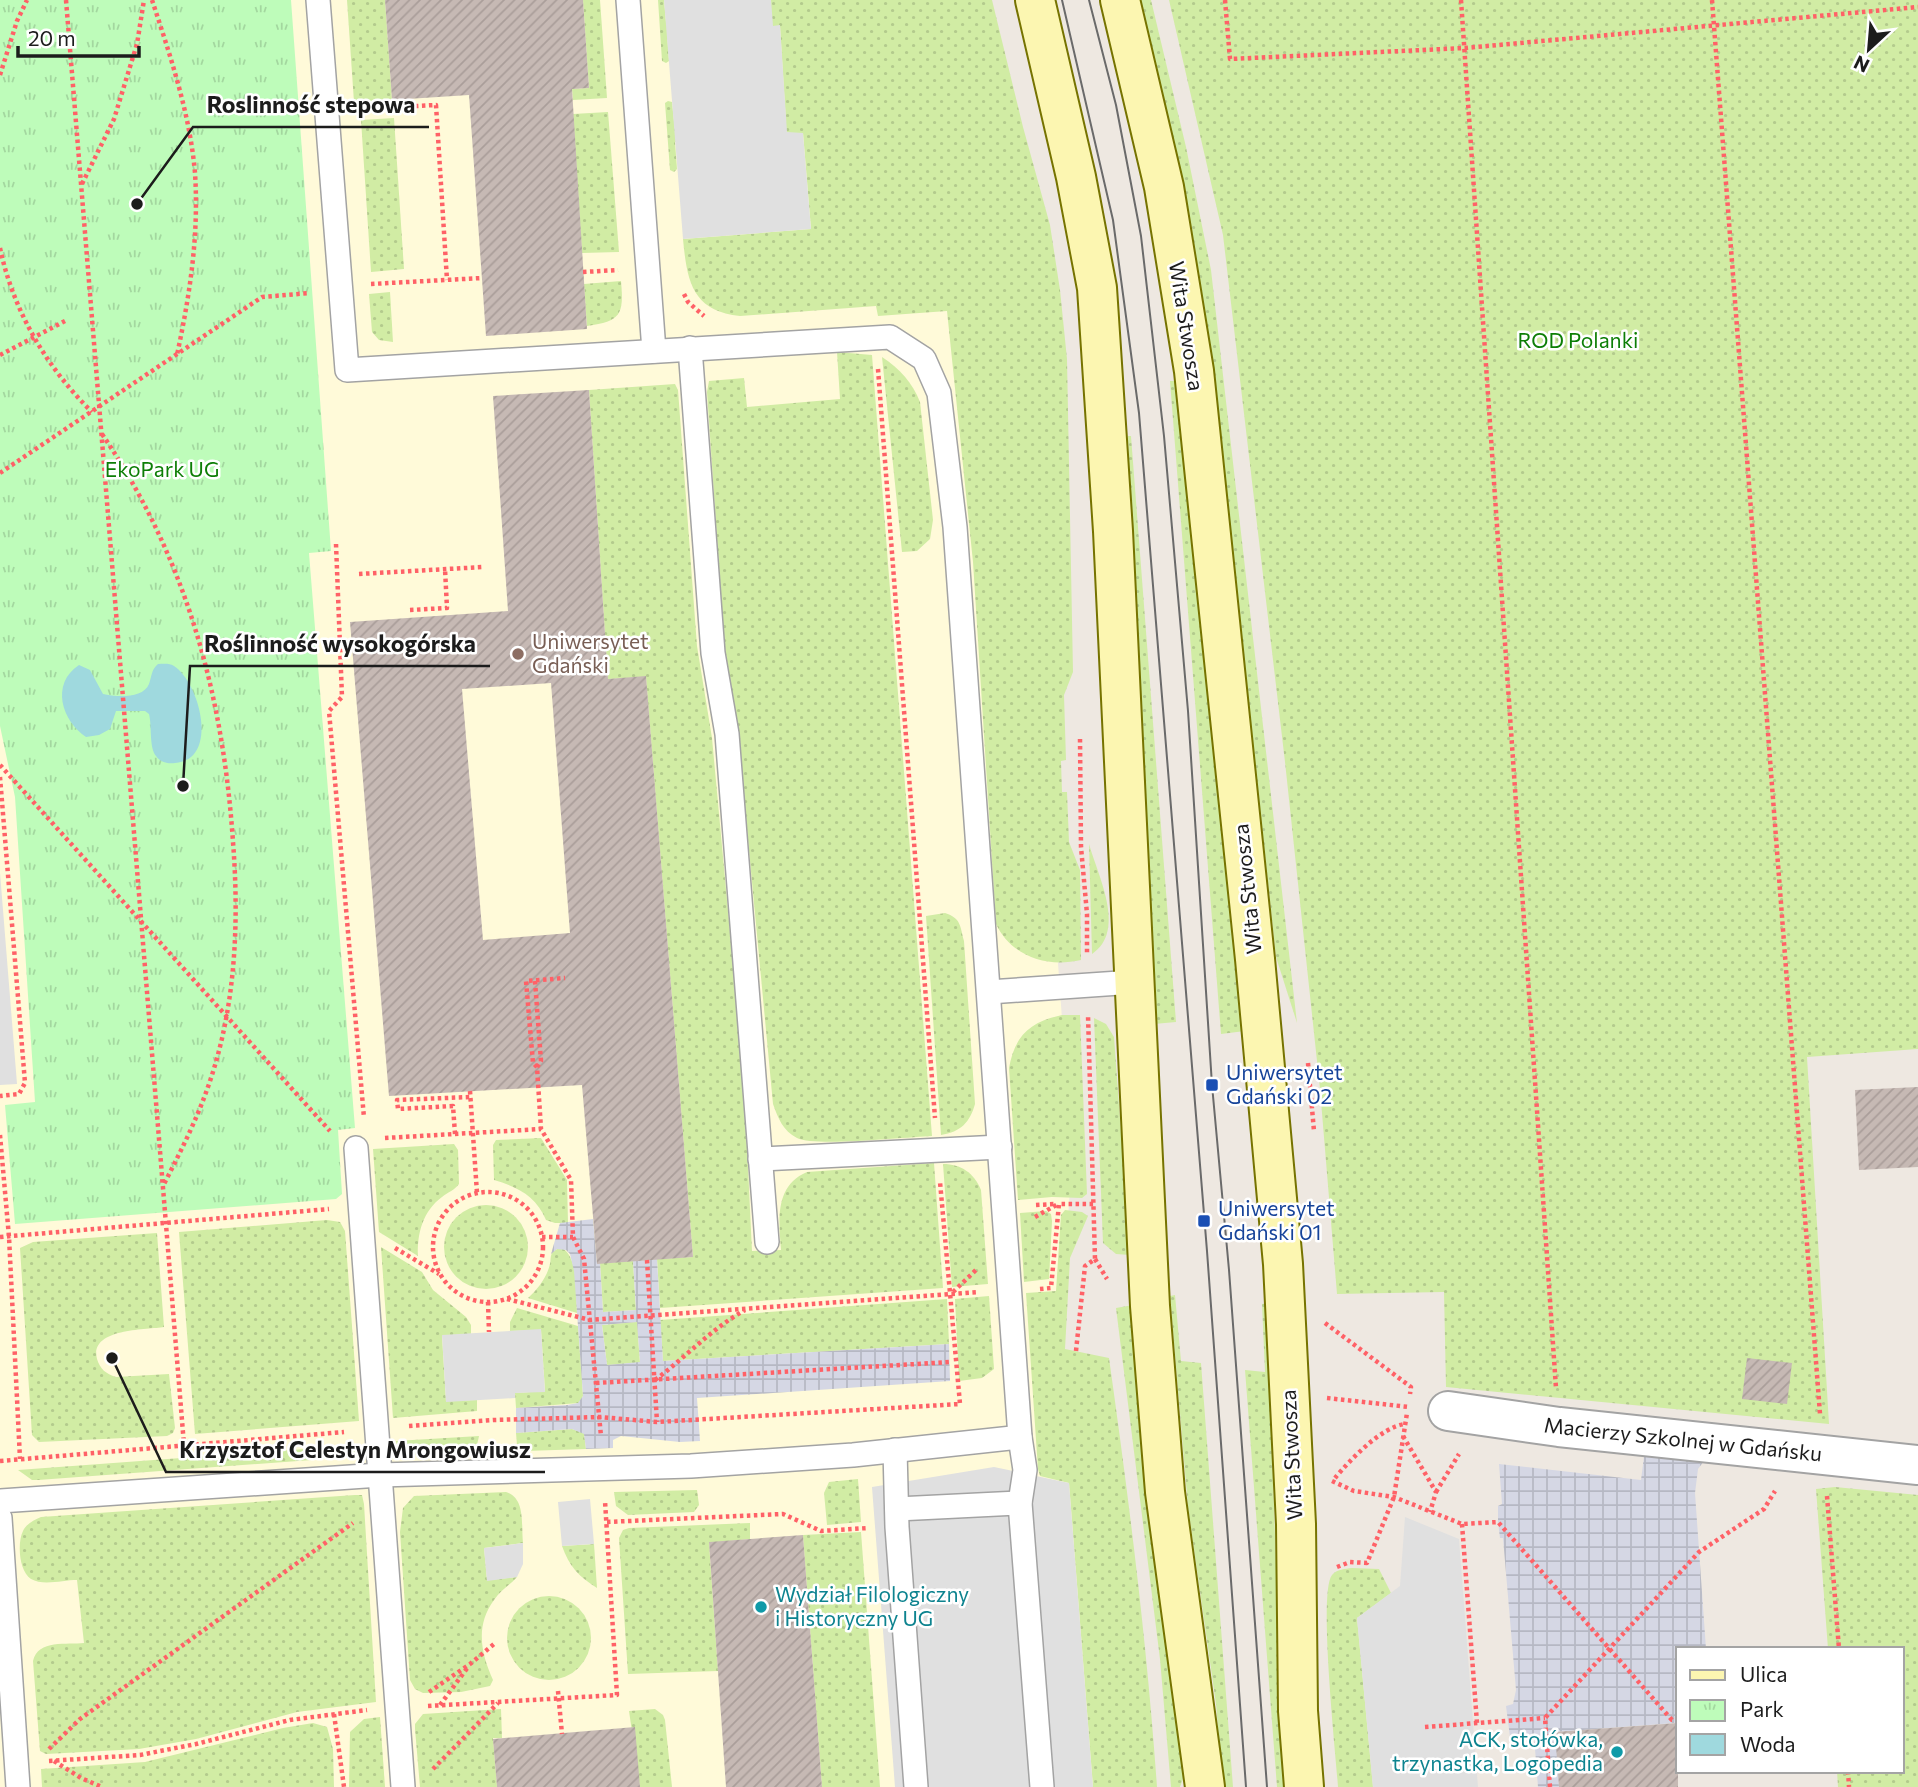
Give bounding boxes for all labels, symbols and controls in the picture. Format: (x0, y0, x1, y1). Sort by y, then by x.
scale bar (18, 14, 138, 58)
north arrow (1834, 14, 1904, 84)
text: 20 m (28, 25, 76, 50)
text: N (1850, 51, 1873, 78)
callout: Roslinność stepowa (193, 83, 429, 127)
text: Roslinność stepowa (207, 90, 415, 118)
street label: Wita Stwosza (1165, 259, 1210, 392)
park label: ROD Polanki (1518, 327, 1638, 352)
park label: EkoPark UG (105, 456, 219, 481)
callout: Roślinność wysokogórska (190, 622, 490, 666)
place label: Uniwersytet Gdański (532, 628, 649, 677)
text: Roślinność wysokogórska (204, 629, 476, 657)
marker: Uniwersytet Gdański (510, 646, 526, 662)
street label: Wita Stwosza (1227, 823, 1266, 956)
place label: Uniwersytet Gdański 02 (1226, 1059, 1343, 1108)
marker: Uniwersytet Gdański 02 (1204, 1077, 1220, 1093)
place label: Uniwersytet Gdański 01 (1218, 1195, 1335, 1244)
marker: Uniwersytet Gdański 01 (1196, 1213, 1212, 1229)
street label: Wita Stwosza (1275, 1389, 1306, 1521)
street label: Macierzy Szkolnej w Gdańsku (1543, 1411, 1823, 1466)
callout: Krzysztof Celestyn Mrongowiusz (166, 1428, 545, 1472)
text: Krzysztof Celestyn Mrongowiusz (179, 1435, 531, 1463)
place label: Wydział Filologiczny i Historyczny UG (775, 1581, 969, 1630)
marker: Wydział Filologiczny i Historyczny UG (753, 1599, 769, 1615)
legend (1676, 1647, 1904, 1773)
text: Ulica (1740, 1661, 1787, 1686)
text: Park (1740, 1696, 1784, 1721)
place label: ACK, stołówka, trzynastka, Logopedia (1392, 1726, 1603, 1775)
text: Woda (1740, 1731, 1796, 1756)
marker: ACK, stołówka, trzynastka, Logopedia (1609, 1744, 1625, 1760)

